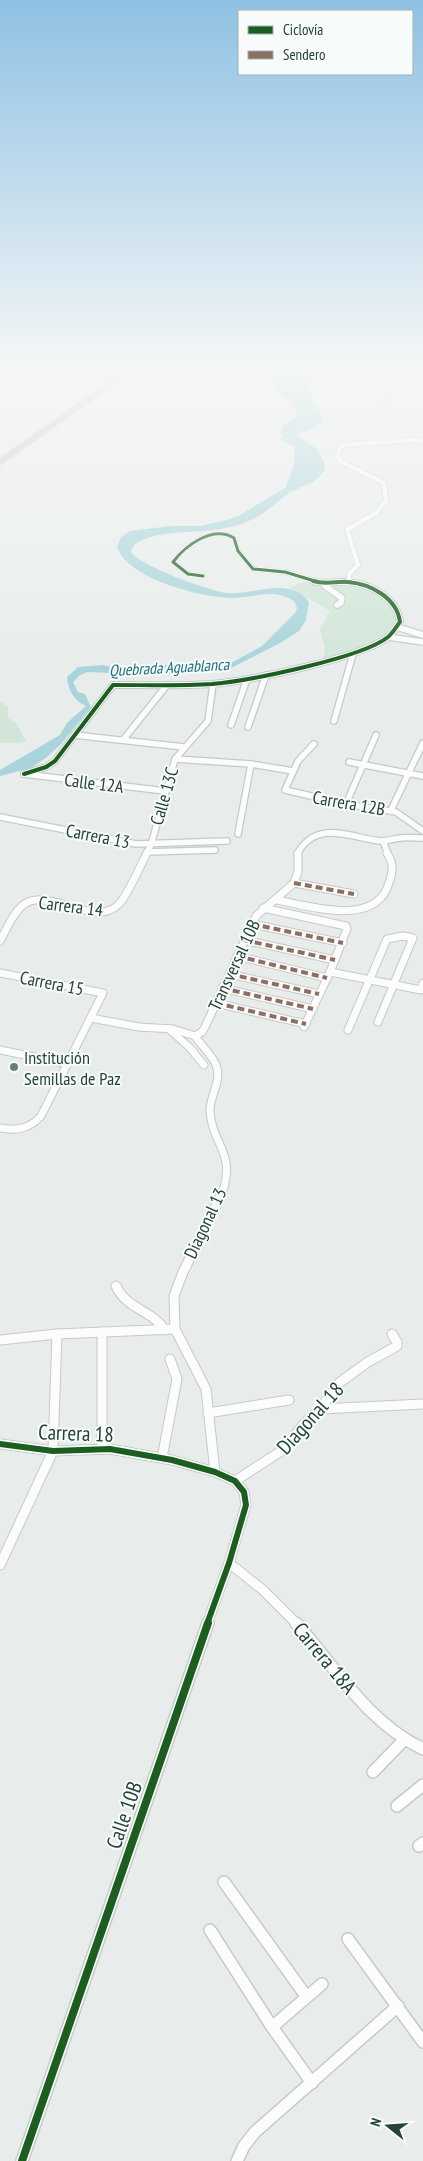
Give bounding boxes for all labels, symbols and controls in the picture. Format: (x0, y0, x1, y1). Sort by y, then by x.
legend (238, 10, 413, 75)
text: Ciclovía (283, 20, 323, 39)
text: Sendero (283, 45, 325, 64)
water label: Quebrada Aguablanca (108, 654, 231, 680)
street label: Calle 13C (145, 764, 183, 828)
street label: Calle 12A (63, 768, 125, 798)
street label: Carrera 12B (311, 785, 387, 821)
street label: Carrera 13 (64, 819, 132, 853)
street label: Carrera 14 (38, 891, 104, 921)
street label: Transversal 10B (203, 916, 265, 1014)
street label: Carrera 15 (18, 966, 86, 1000)
place label: Institución Semillas de Paz (24, 1046, 121, 1090)
marker: Institución Semillas de Paz (8, 1061, 20, 1073)
street label: Diagonal 13 (179, 1184, 231, 1262)
street label: Diagonal 18 (271, 1376, 349, 1460)
street label: Carrera 18 (38, 1418, 114, 1448)
street label: Carrera 18A (287, 1617, 363, 1699)
street label: Calle 10B (100, 1778, 148, 1852)
north arrow (363, 2101, 413, 2151)
text: N (366, 2116, 385, 2128)

